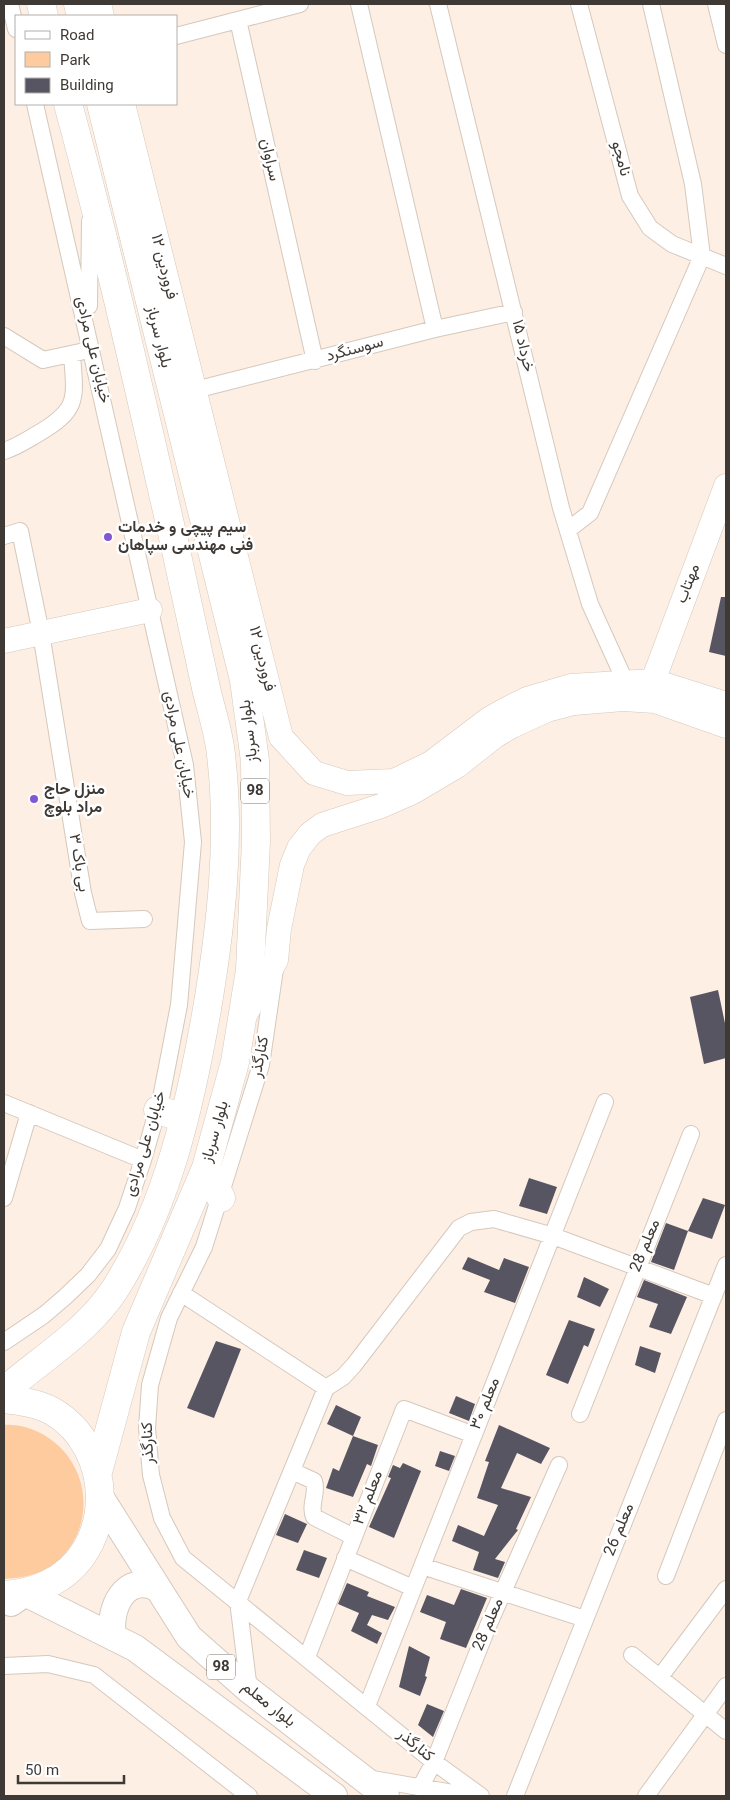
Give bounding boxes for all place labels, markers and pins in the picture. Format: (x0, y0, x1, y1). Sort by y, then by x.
place label: سیم پیچی و خدمات فنی مهندسی سپاهان (118, 516, 253, 559)
marker: سیم پیچی و خدمات فنی مهندسی سپاهان (102, 531, 114, 543)
place label: منزل حاج مراد بلوچ (44, 778, 105, 821)
marker: منزل حاج مراد بلوچ (28, 793, 40, 805)

